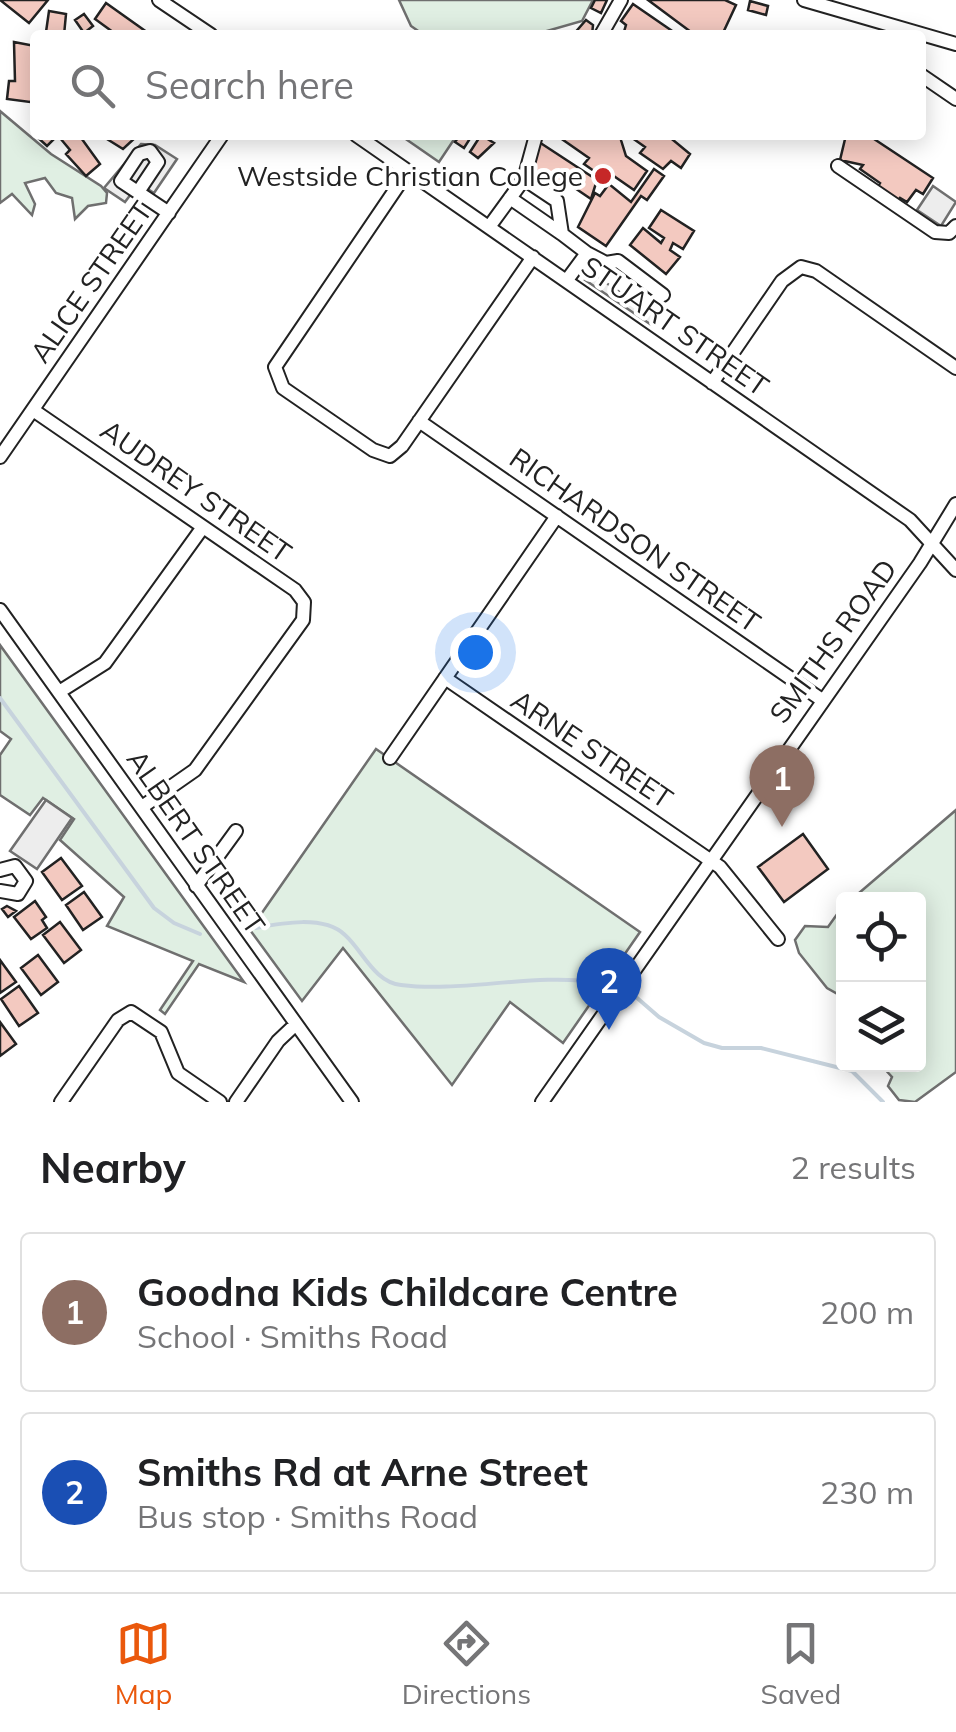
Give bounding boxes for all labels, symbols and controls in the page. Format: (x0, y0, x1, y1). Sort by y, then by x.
search box (30, 30, 926, 140)
icon: search (65, 58, 120, 113)
text: Search here (145, 61, 354, 109)
place label: Westside Christian College (237, 158, 583, 193)
marker: Westside Christian College (592, 165, 614, 187)
street label: ALICE STREET (22, 194, 159, 369)
street label: STUART STREET (575, 248, 776, 403)
street label: AUDREY STREET (94, 412, 298, 569)
street label: RICHARDSON STREET (503, 440, 768, 639)
street label: SMITHS ROAD (761, 552, 904, 729)
your location (450, 627, 501, 678)
street label: ARNE STREET (505, 682, 680, 816)
street label: ALBERT STREET (120, 743, 273, 941)
pin: 1 (750, 744, 814, 827)
map controls (836, 892, 926, 1072)
button: locate (836, 892, 926, 982)
pin: 2 (576, 948, 642, 1030)
button: layers (836, 982, 926, 1072)
text: Nearby (40, 1141, 186, 1194)
text: 2 results (791, 1147, 916, 1187)
text: Goodna Kids Childcare Centre (137, 1268, 678, 1316)
text: 1 (65, 1292, 84, 1332)
text: 200 m (820, 1292, 914, 1332)
text: School · Smiths Road (137, 1316, 448, 1356)
text: Smiths Rd at Arne Street (137, 1448, 588, 1496)
text: 2 (65, 1472, 84, 1512)
text: 230 m (820, 1472, 914, 1512)
text: Bus stop · Smiths Road (137, 1496, 478, 1536)
tab: Map (115, 1616, 172, 1711)
tab: Directions (402, 1616, 531, 1711)
tab: Saved (760, 1616, 841, 1711)

